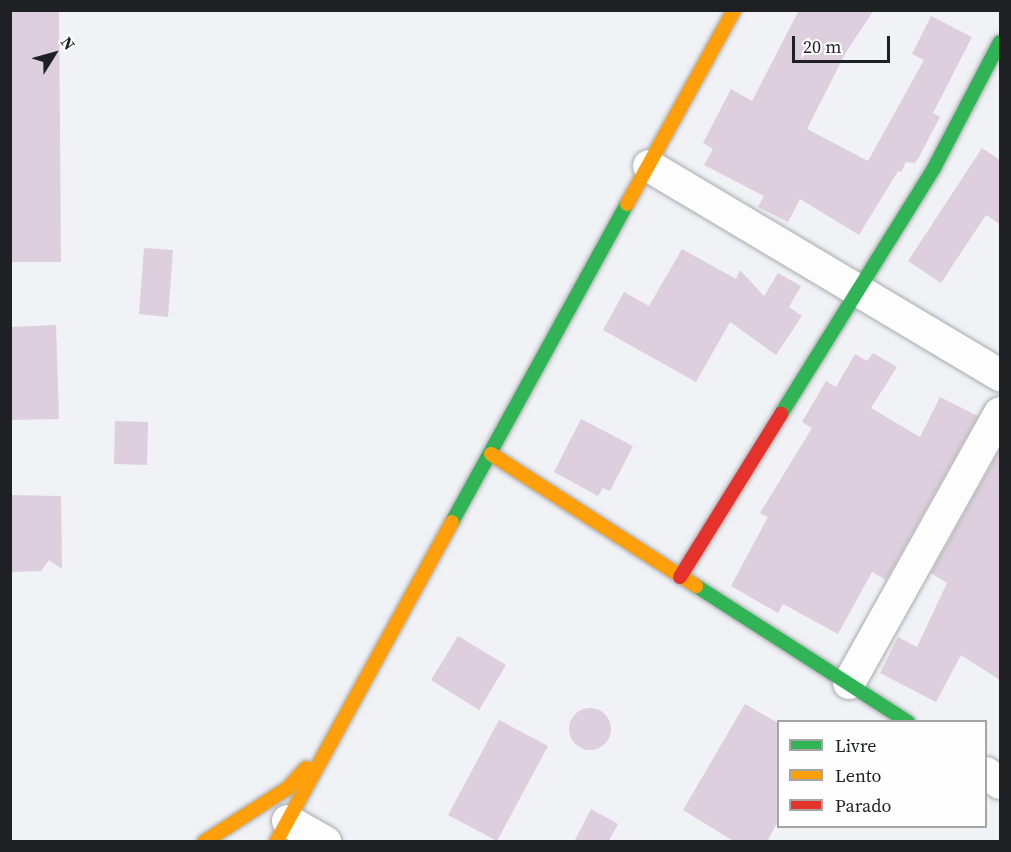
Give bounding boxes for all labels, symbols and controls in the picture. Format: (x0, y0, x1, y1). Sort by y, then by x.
north arrow (24, 24, 84, 84)
scale bar (795, 24, 892, 62)
text: N (56, 32, 81, 54)
text: 20 m (803, 34, 841, 59)
legend (777, 720, 987, 828)
text: Livre (835, 733, 877, 758)
text: Lento (835, 763, 881, 788)
text: Parado (835, 793, 891, 818)

